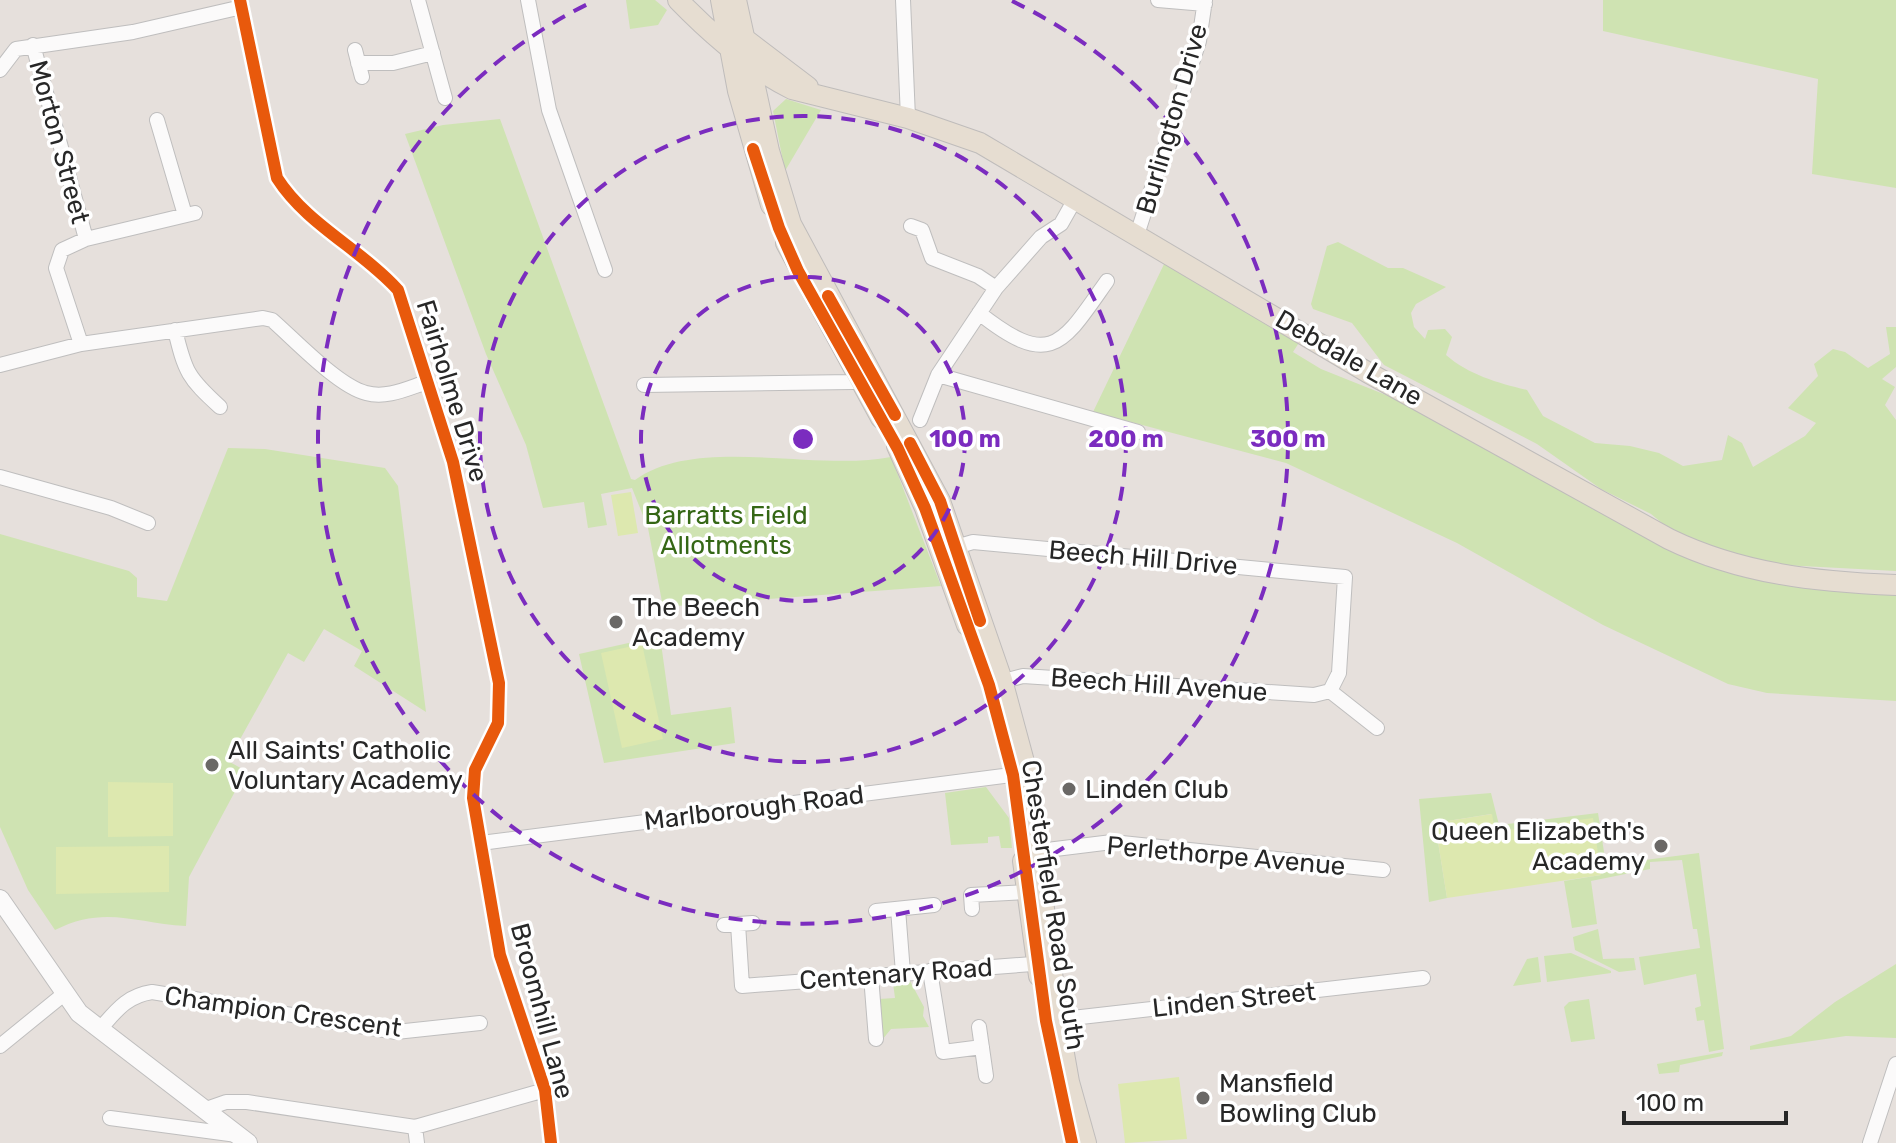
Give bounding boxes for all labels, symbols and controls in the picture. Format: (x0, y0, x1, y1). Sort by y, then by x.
street label: Burlington Drive (1130, 20, 1214, 218)
street label: Morton Street (22, 57, 96, 227)
street label: Fairholme Drive (410, 296, 494, 486)
street label: Debdale Lane (1270, 303, 1428, 413)
centre of rings (789, 425, 817, 453)
text: 100 m (929, 425, 1001, 453)
text: 200 m (1088, 425, 1164, 453)
text: 300 m (1250, 425, 1326, 453)
park label: Barratts Field Allotments (644, 500, 808, 561)
street label: Beech Hill Drive (1047, 534, 1239, 582)
place label: The Beech Academy (632, 592, 760, 653)
marker: The Beech Academy (607, 613, 625, 631)
street label: Beech Hill Avenue (1050, 662, 1268, 708)
place label: All Saints' Catholic Voluntary Academy (228, 735, 463, 796)
marker: All Saints' Catholic Voluntary Academy (203, 756, 221, 774)
street label: Chesterfield Road South (1015, 758, 1091, 1052)
place label: Linden Club (1085, 774, 1229, 805)
street label: Marlborough Road (642, 779, 866, 837)
marker: Linden Club (1060, 780, 1078, 798)
place label: Queen Elizabeth's Academy (1431, 816, 1645, 877)
street label: Perlethorpe Avenue (1105, 830, 1347, 882)
marker: Queen Elizabeth's Academy (1652, 837, 1670, 855)
street label: Broomhill Lane (504, 920, 580, 1102)
street label: Centenary Road (798, 952, 994, 996)
street label: Linden Street (1151, 976, 1317, 1024)
street label: Champion Crescent (163, 980, 403, 1044)
place label: Mansfield Bowling Club (1219, 1068, 1377, 1129)
scale bar (1624, 1075, 1786, 1125)
marker: Mansfield Bowling Club (1194, 1089, 1212, 1107)
text: 100 m (1636, 1089, 1704, 1117)

